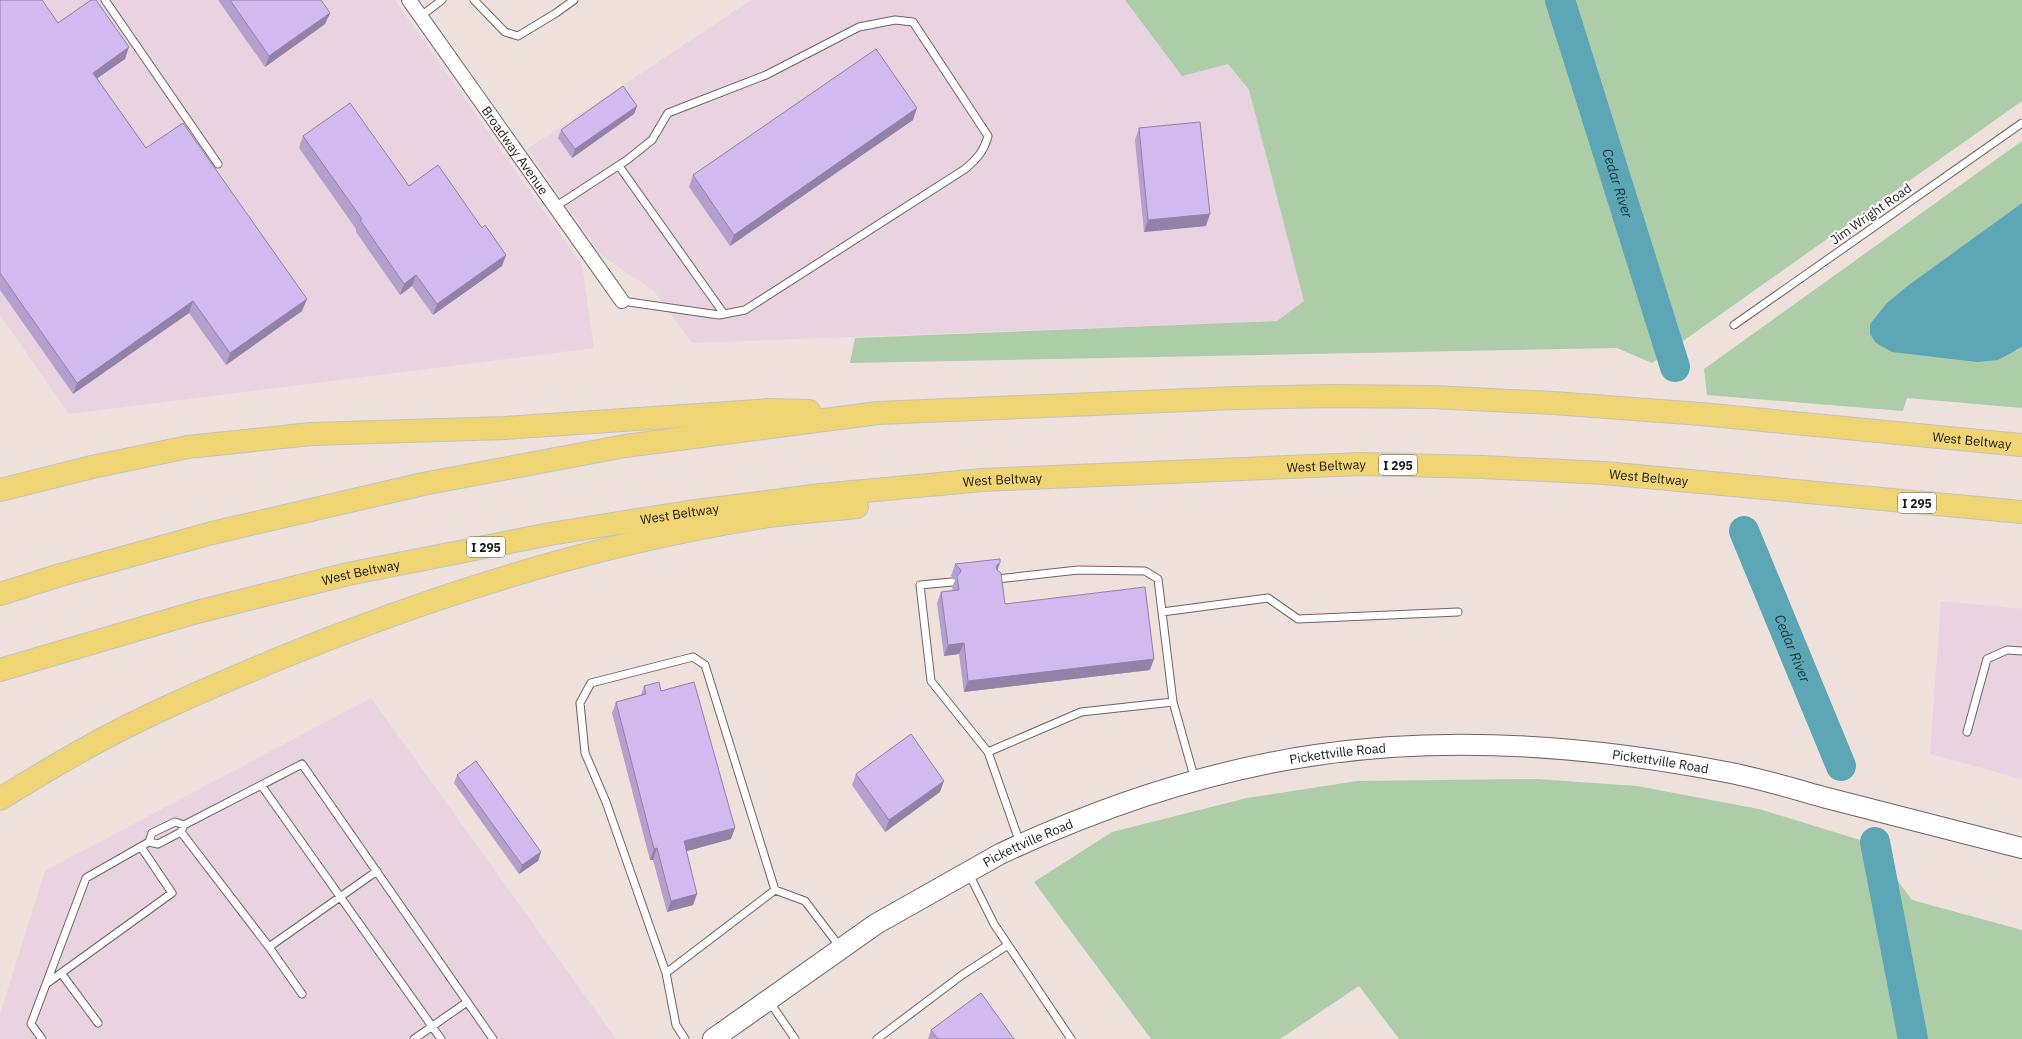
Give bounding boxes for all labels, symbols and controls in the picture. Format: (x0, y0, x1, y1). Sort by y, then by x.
street label: Broadway Avenue (478, 103, 552, 198)
water label: Cedar River (1598, 146, 1637, 221)
street label: Jim Wright Road (1827, 180, 1915, 248)
street label: West Beltway (1932, 428, 2013, 452)
street label: West Beltway (1286, 455, 1367, 476)
road number: I 295 (1379, 455, 1417, 475)
street label: West Beltway (1608, 465, 1690, 489)
street label: West Beltway (962, 469, 1043, 490)
road number: I 295 (1898, 493, 1936, 513)
street label: West Beltway (639, 500, 720, 528)
road number: I 295 (467, 537, 505, 557)
street label: West Beltway (320, 555, 402, 589)
water label: Cedar River (1770, 612, 1815, 686)
street label: Pickettville Road (1288, 739, 1387, 768)
street label: Pickettville Road (1611, 746, 1710, 777)
street label: Pickettville Road (980, 815, 1075, 871)

